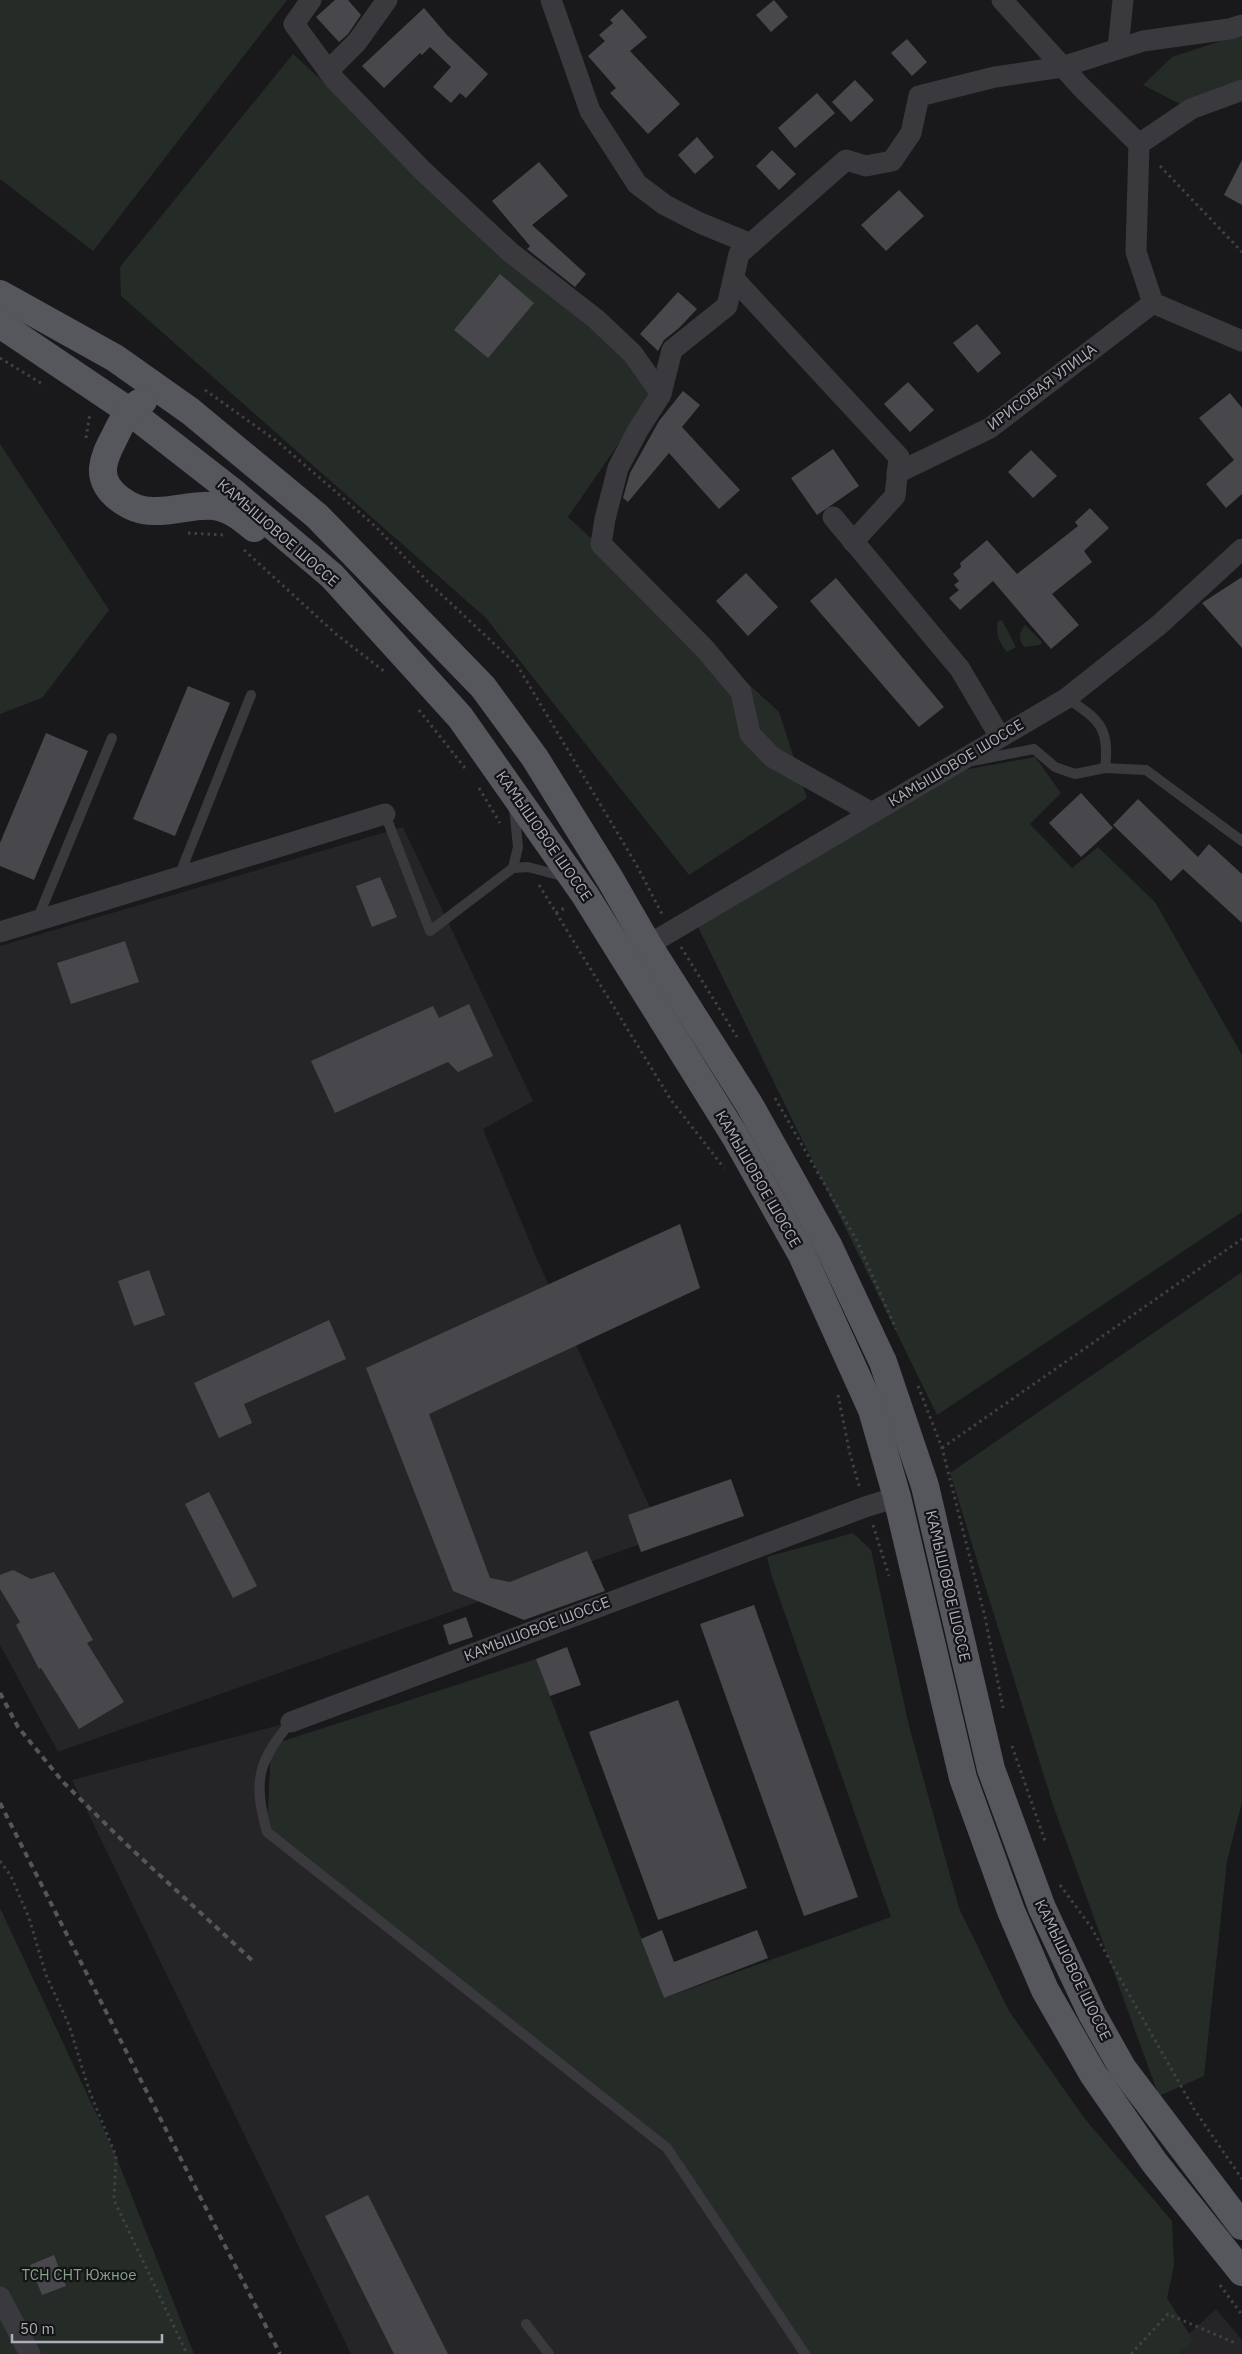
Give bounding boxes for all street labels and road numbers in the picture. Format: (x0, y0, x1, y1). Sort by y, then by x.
street label: ИРИСОВАЯ УЛИЦА (983, 339, 1100, 434)
street label: КАМЫШОВОЕ ШОССЕ (214, 475, 343, 591)
street label: КАМЫШОВОЕ ШОССЕ (885, 715, 1027, 811)
street label: КАМЫШОВОЕ ШОССЕ (492, 767, 597, 905)
street label: КАМЫШОВОЕ ШОССЕ (712, 1107, 805, 1250)
street label: КАМЫШОВОЕ ШОССЕ (922, 1508, 975, 1663)
street label: КАМЫШОВОЕ ШОССЕ (461, 1592, 612, 1665)
street label: КАМЫШОВОЕ ШОССЕ (1031, 1896, 1116, 2043)

